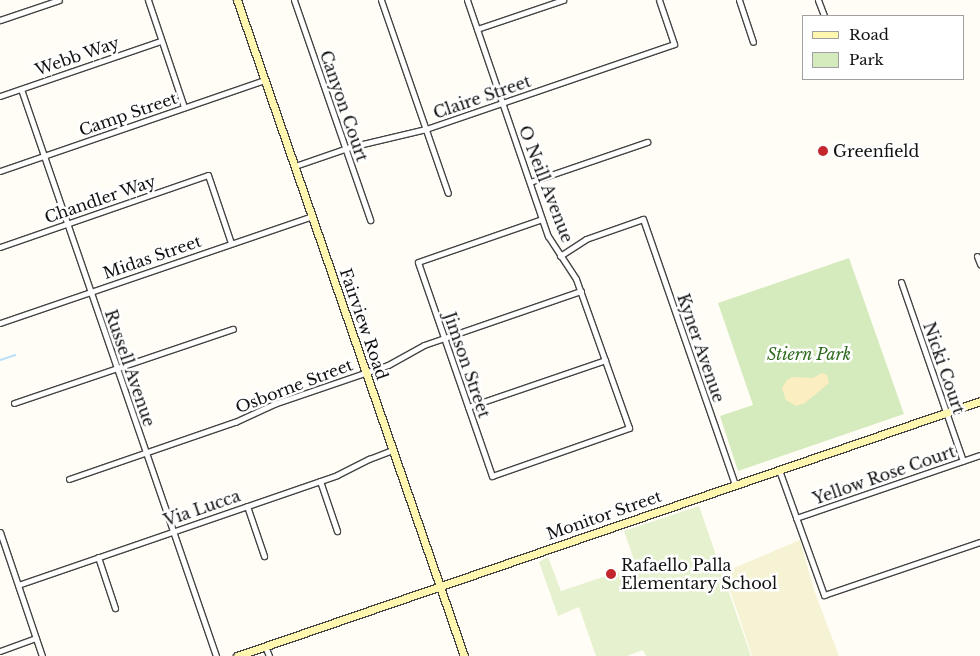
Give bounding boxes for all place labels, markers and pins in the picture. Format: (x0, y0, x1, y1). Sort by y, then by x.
place label: Greenfield (833, 141, 919, 161)
marker: Greenfield (817, 145, 829, 157)
place label: Rafaello Palla Elementary School (621, 555, 778, 593)
marker: Rafaello Palla Elementary School (605, 568, 617, 580)

